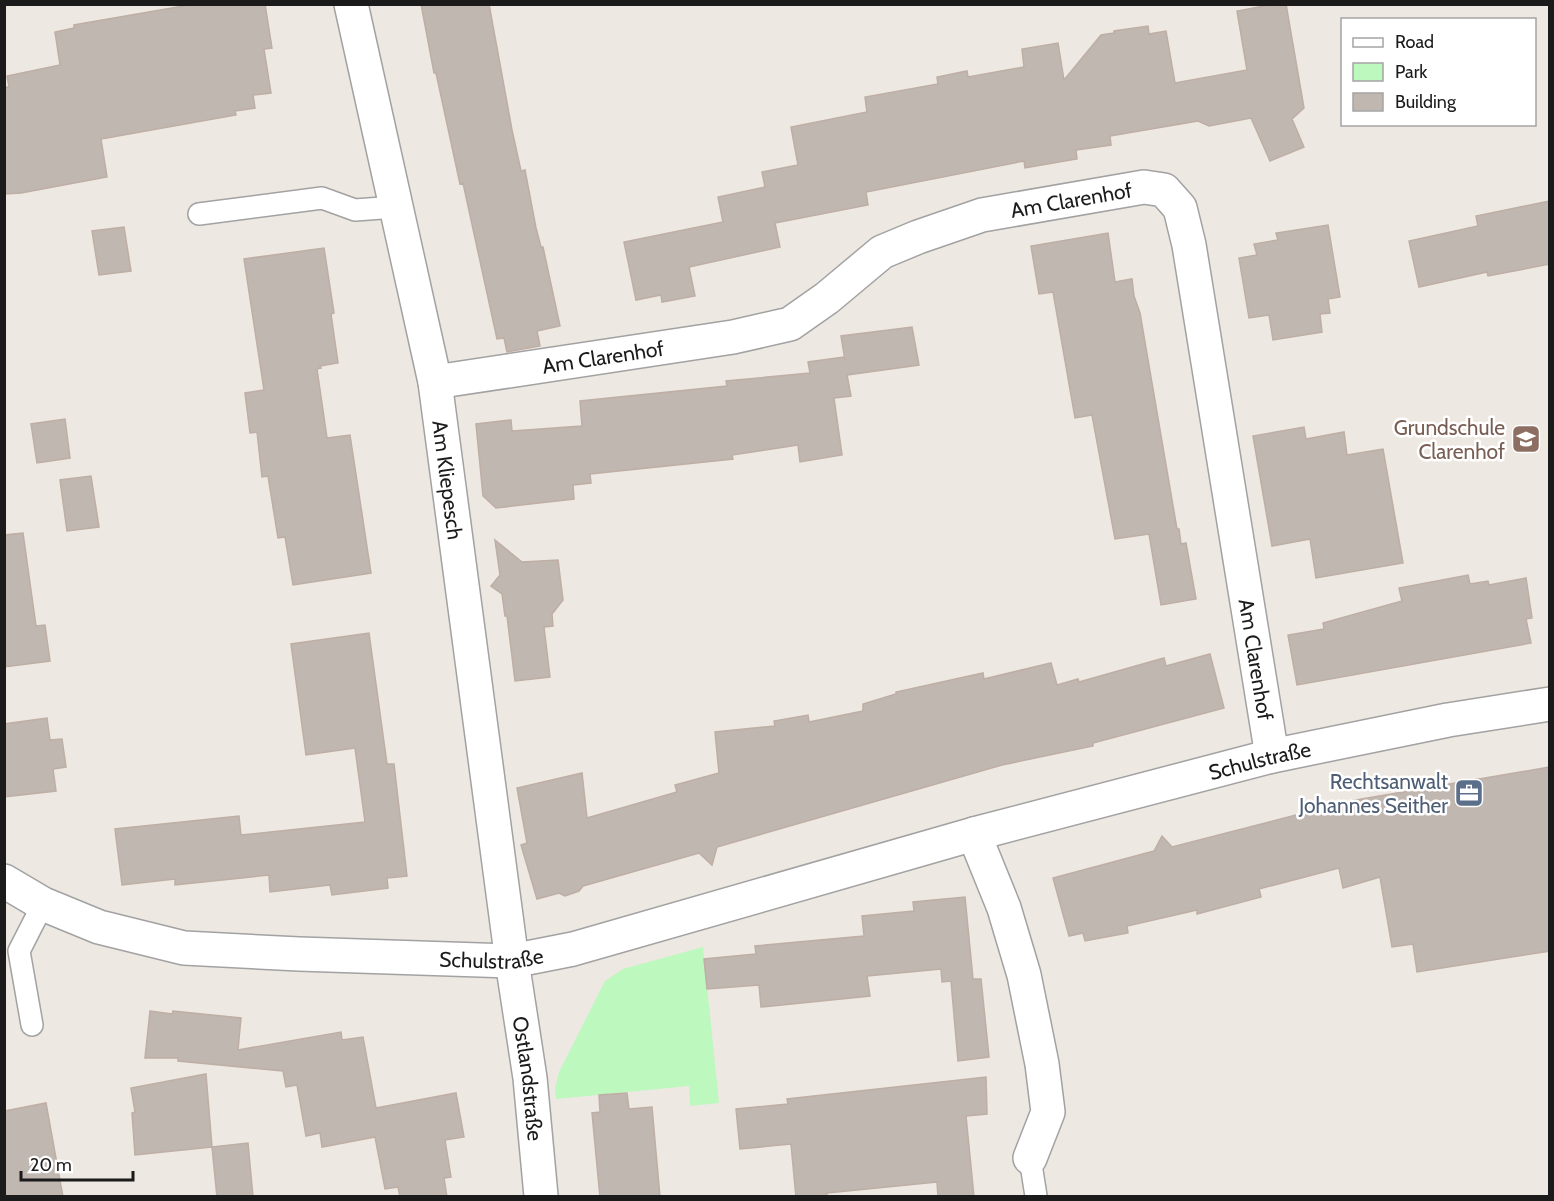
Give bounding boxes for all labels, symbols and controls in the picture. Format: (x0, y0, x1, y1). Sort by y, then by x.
legend (1341, 18, 1536, 126)
text: Road (1395, 31, 1434, 53)
text: Park (1395, 61, 1428, 83)
text: Building (1395, 91, 1457, 113)
street label: Am Clarenhof (1009, 177, 1134, 222)
street label: Am Clarenhof (541, 335, 666, 378)
place label: Grundschule Clarenhof (1394, 415, 1505, 464)
street label: Am Kliepesch (428, 419, 468, 541)
school or university icon: Grundschule Clarenhof (1510, 423, 1542, 455)
street label: Am Clarenhof (1234, 597, 1278, 722)
street label: Schulstraße (1206, 736, 1313, 785)
place label: Rechtsanwalt Johannes Seither (1298, 769, 1448, 818)
office icon: Rechtsanwalt Johannes Seither (1453, 777, 1485, 809)
street label: Schulstraße (439, 943, 546, 974)
street label: Ostlandstraße (508, 1014, 548, 1142)
scale bar (21, 1144, 134, 1182)
text: 20 m (30, 1154, 72, 1176)

